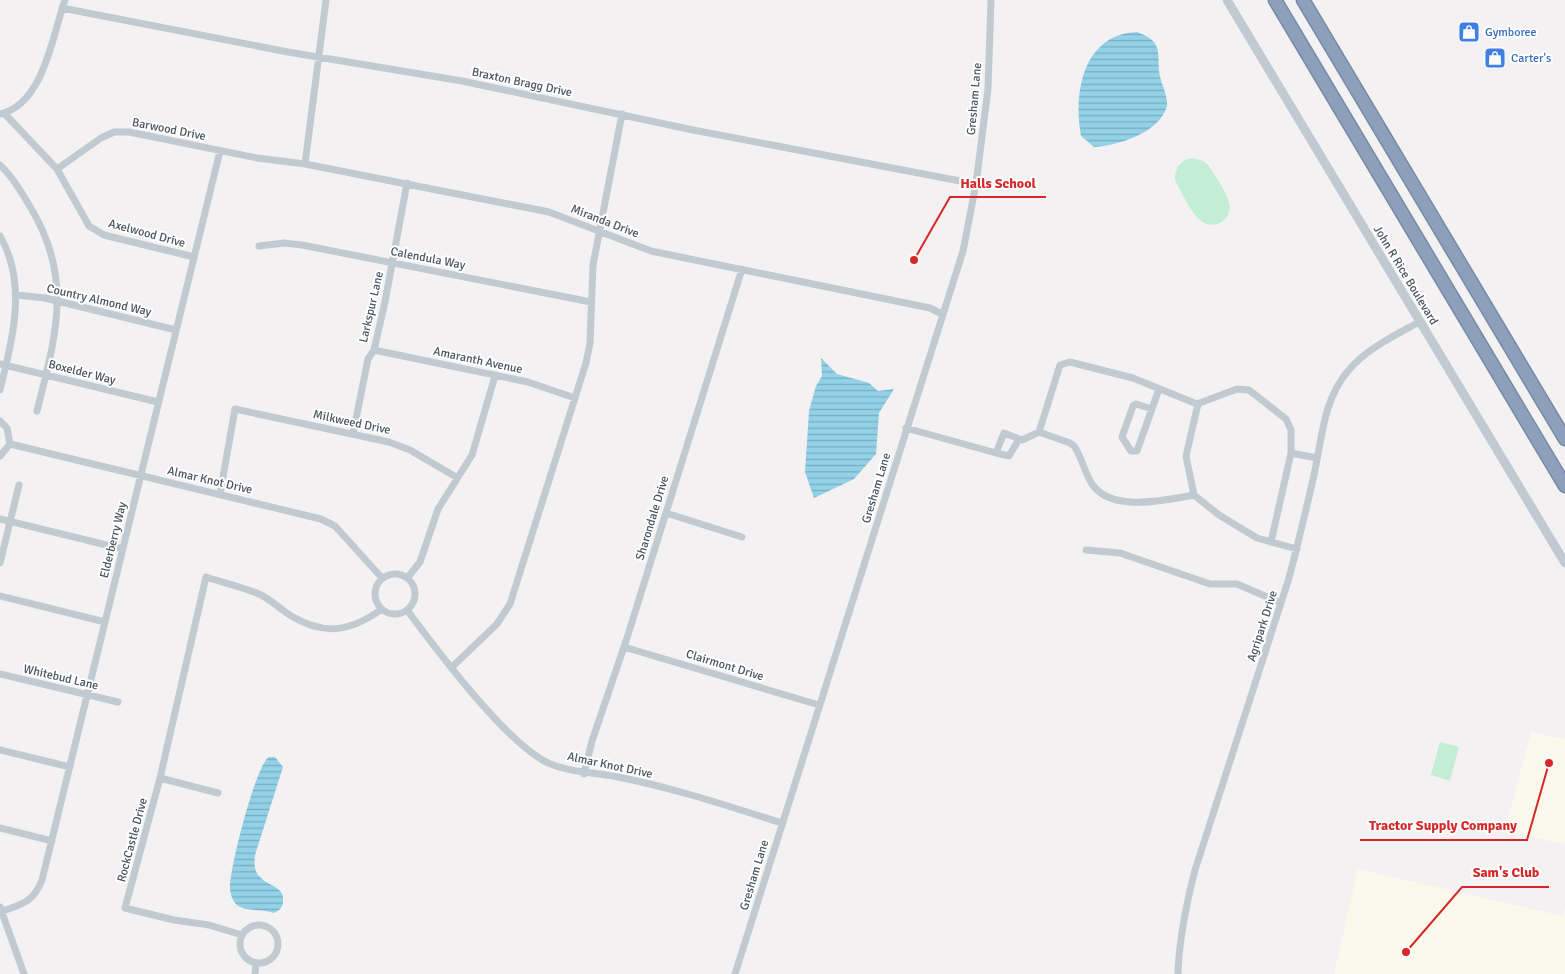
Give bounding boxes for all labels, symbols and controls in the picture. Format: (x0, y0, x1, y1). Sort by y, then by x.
shop icon: Gymboree (1457, 20, 1481, 44)
place label: Gymboree (1485, 25, 1537, 40)
shop icon: Carter's (1483, 46, 1507, 70)
place label: Carter's (1511, 51, 1551, 66)
street label: Gresham Lane (964, 62, 985, 136)
street label: Braxton Bragg Drive (470, 65, 573, 100)
street label: Barwood Drive (131, 115, 207, 144)
callout: Halls School (950, 168, 1046, 197)
text: Halls School (960, 175, 1036, 192)
street label: Miranda Drive (569, 202, 641, 241)
street label: Axelwood Drive (107, 216, 187, 251)
street label: John R Rice Boulevard (1370, 223, 1441, 328)
street label: Calendula Way (389, 244, 467, 273)
street label: Larkspur Lane (356, 270, 387, 344)
street label: Country Almond Way (45, 281, 153, 320)
street label: Amaranth Avenue (432, 344, 524, 377)
street label: Boxelder Way (47, 357, 117, 388)
street label: Milkweed Drive (312, 407, 392, 438)
street label: Gresham Lane (859, 451, 894, 525)
street label: Almar Knot Drive (166, 463, 254, 498)
street label: Sharondale Drive (633, 474, 672, 562)
street label: Elderberry Way (97, 500, 130, 580)
street label: Agripark Drive (1244, 589, 1281, 664)
street label: Clairmont Drive (684, 647, 766, 684)
street label: Whitebud Lane (22, 662, 100, 693)
street label: Almar Knot Drive (566, 749, 654, 782)
street label: RockCastle Drive (114, 796, 151, 884)
callout: Tractor Supply Company (1360, 811, 1527, 840)
text: Tractor Supply Company (1369, 817, 1517, 834)
street label: Gresham Lane (737, 838, 772, 912)
callout: Sam's Club (1462, 858, 1549, 887)
text: Sam's Club (1473, 864, 1540, 881)

